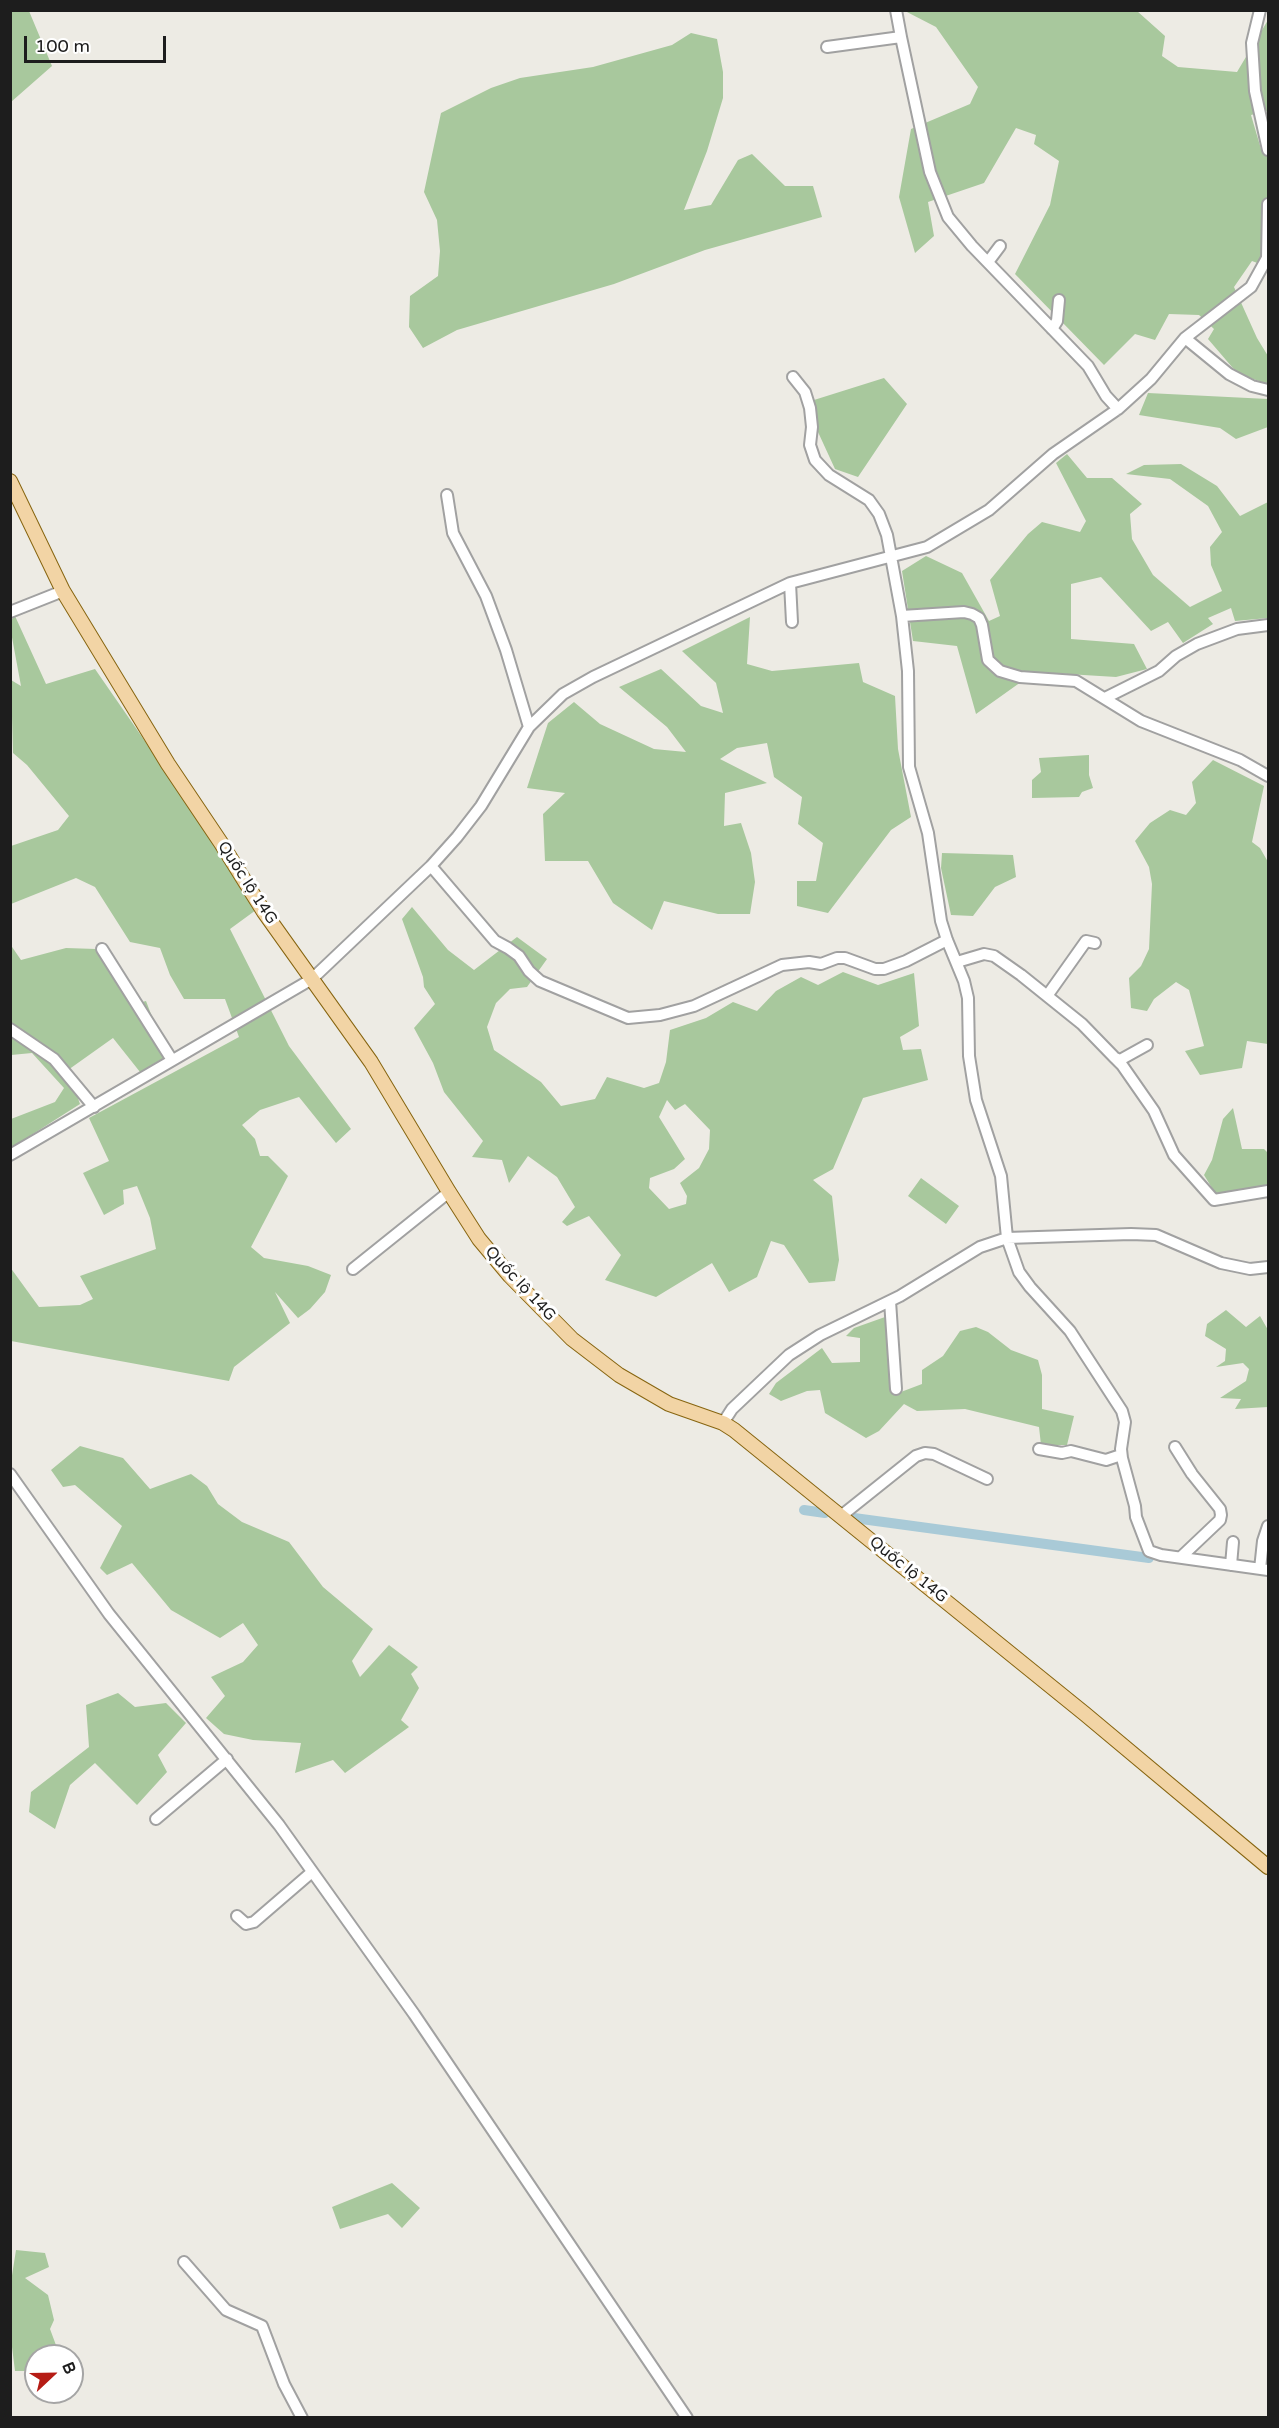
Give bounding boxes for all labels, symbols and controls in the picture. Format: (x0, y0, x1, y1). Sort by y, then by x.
scale bar (27, 24, 170, 62)
text: 100 m (35, 35, 90, 57)
street label: Quốc lộ 14G (213, 838, 281, 928)
street label: Quốc lộ 14G (481, 1243, 559, 1325)
street label: Quốc lộ 14G (865, 1533, 951, 1607)
north arrow (24, 2344, 84, 2404)
text: B (57, 2359, 80, 2377)

